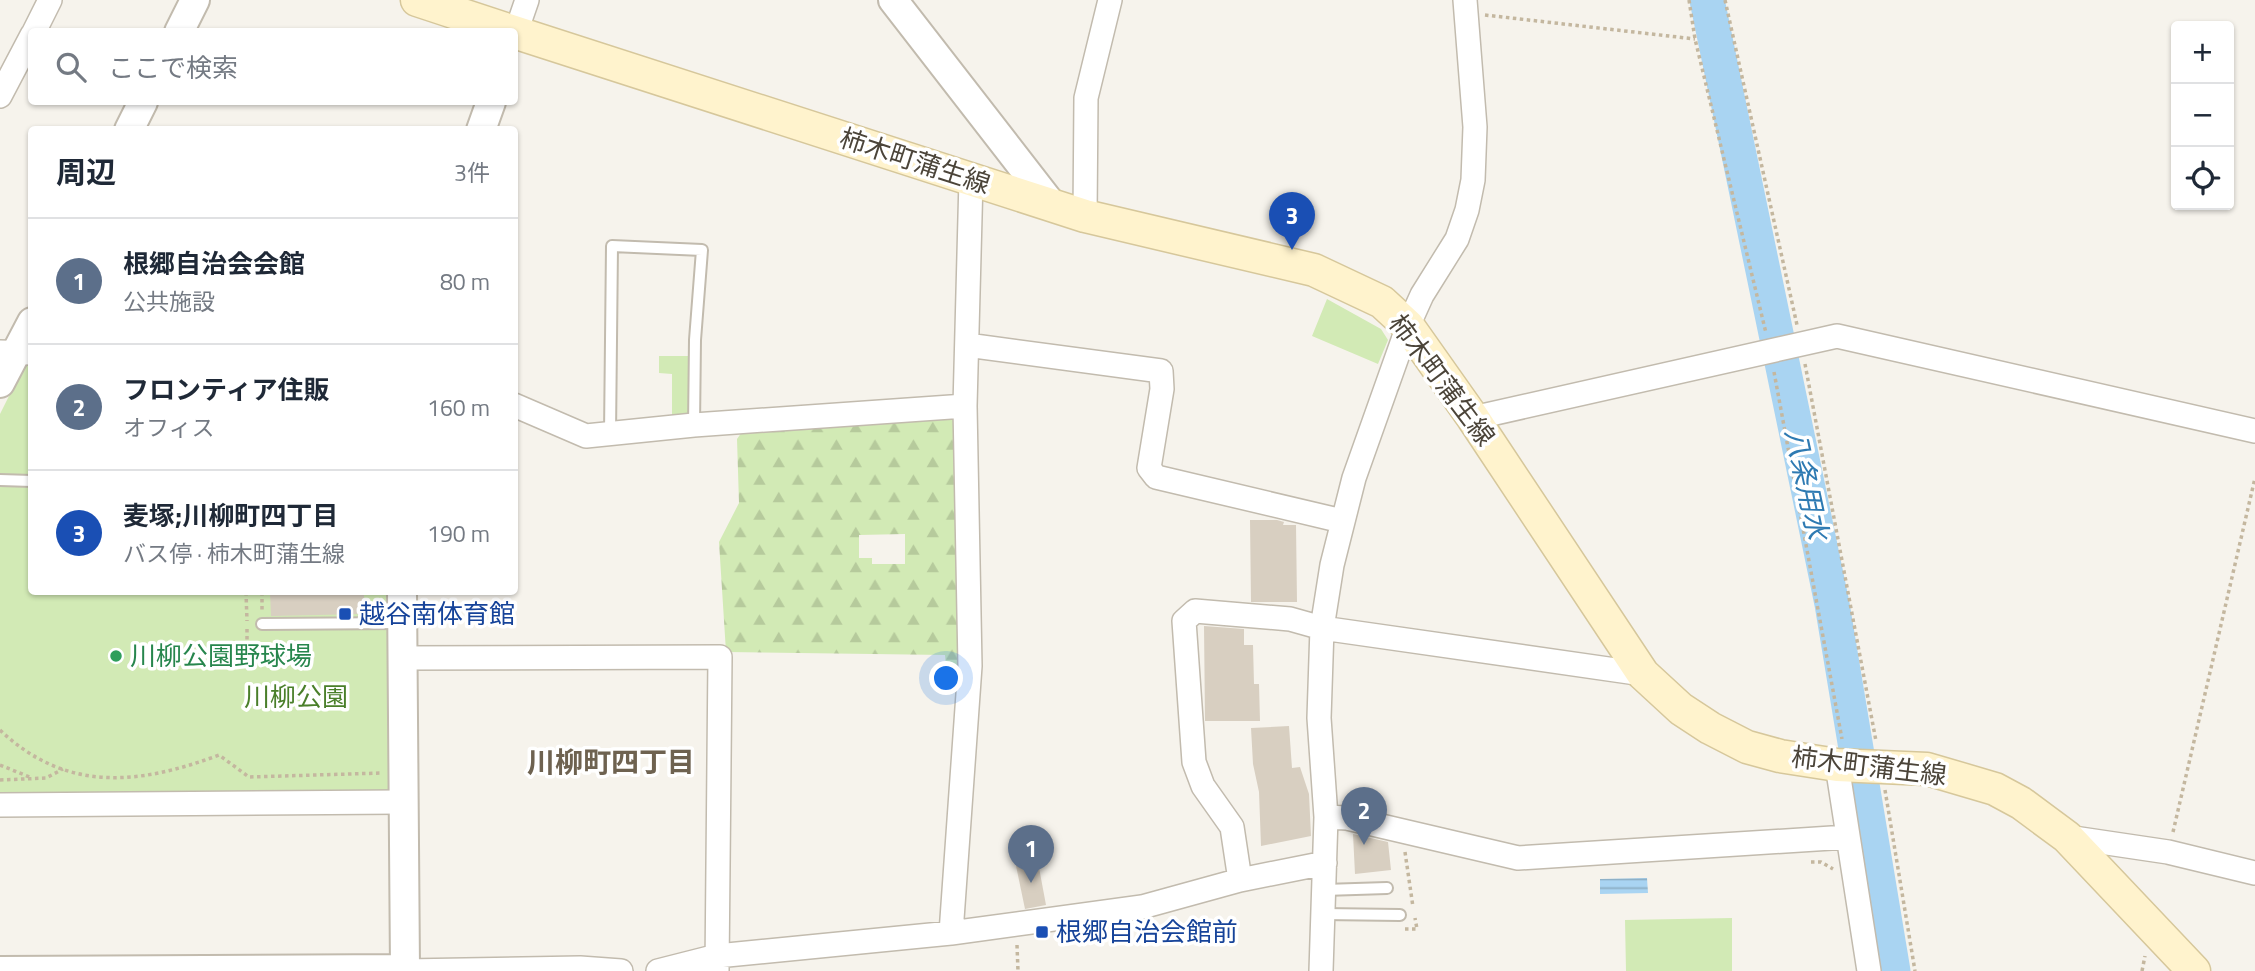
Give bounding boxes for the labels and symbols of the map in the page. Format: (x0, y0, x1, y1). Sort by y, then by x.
street label: 柿木町蒲生線 (835, 118, 995, 203)
pin: 3 (1269, 192, 1315, 250)
street label: 柿木町蒲生線 (1380, 306, 1505, 454)
water label: 八条用水 (1775, 425, 1841, 546)
place label: 越谷南体育館 (359, 594, 515, 633)
marker: 越谷南体育館 (337, 606, 353, 622)
place label: 川柳公園野球場 (130, 636, 312, 675)
marker: 川柳公園野球場 (108, 648, 124, 664)
your location (929, 661, 963, 695)
park label: 川柳公園 (244, 677, 348, 716)
street label: 柿木町蒲生線 (1789, 737, 1949, 794)
district label: 川柳町四丁目 (527, 740, 695, 783)
pin: 2 (1341, 787, 1387, 845)
pin: 1 (1008, 825, 1054, 883)
place label: 根郷自治会館前 (1056, 912, 1238, 951)
marker: 根郷自治会館前 (1034, 924, 1050, 940)

